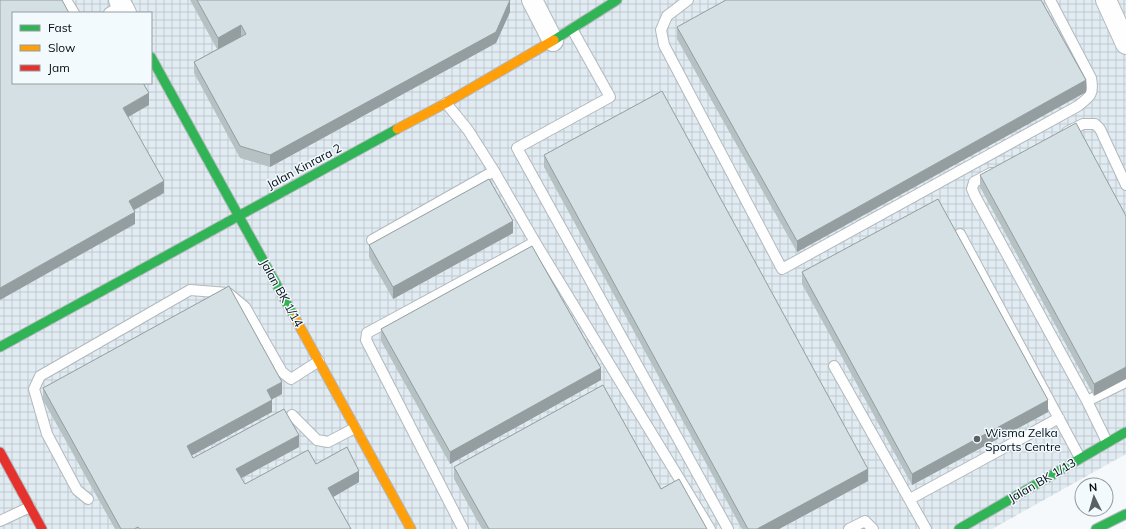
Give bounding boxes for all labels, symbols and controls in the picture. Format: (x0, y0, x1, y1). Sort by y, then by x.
legend (12, 12, 152, 84)
text: Fast (48, 20, 72, 35)
text: Slow (48, 40, 76, 55)
text: Jam (48, 60, 70, 75)
street label: Jalan Kinrara 2 (264, 140, 344, 192)
street label: Jalan BK 1/14 (257, 256, 307, 330)
place label: Wisma Zelka Sports Centre (985, 425, 1061, 454)
marker: Wisma Zelka Sports Centre (972, 434, 982, 444)
street label: Jalan BK 1/13 (1006, 455, 1078, 505)
north arrow (1074, 477, 1114, 517)
text: N (1088, 480, 1098, 494)

